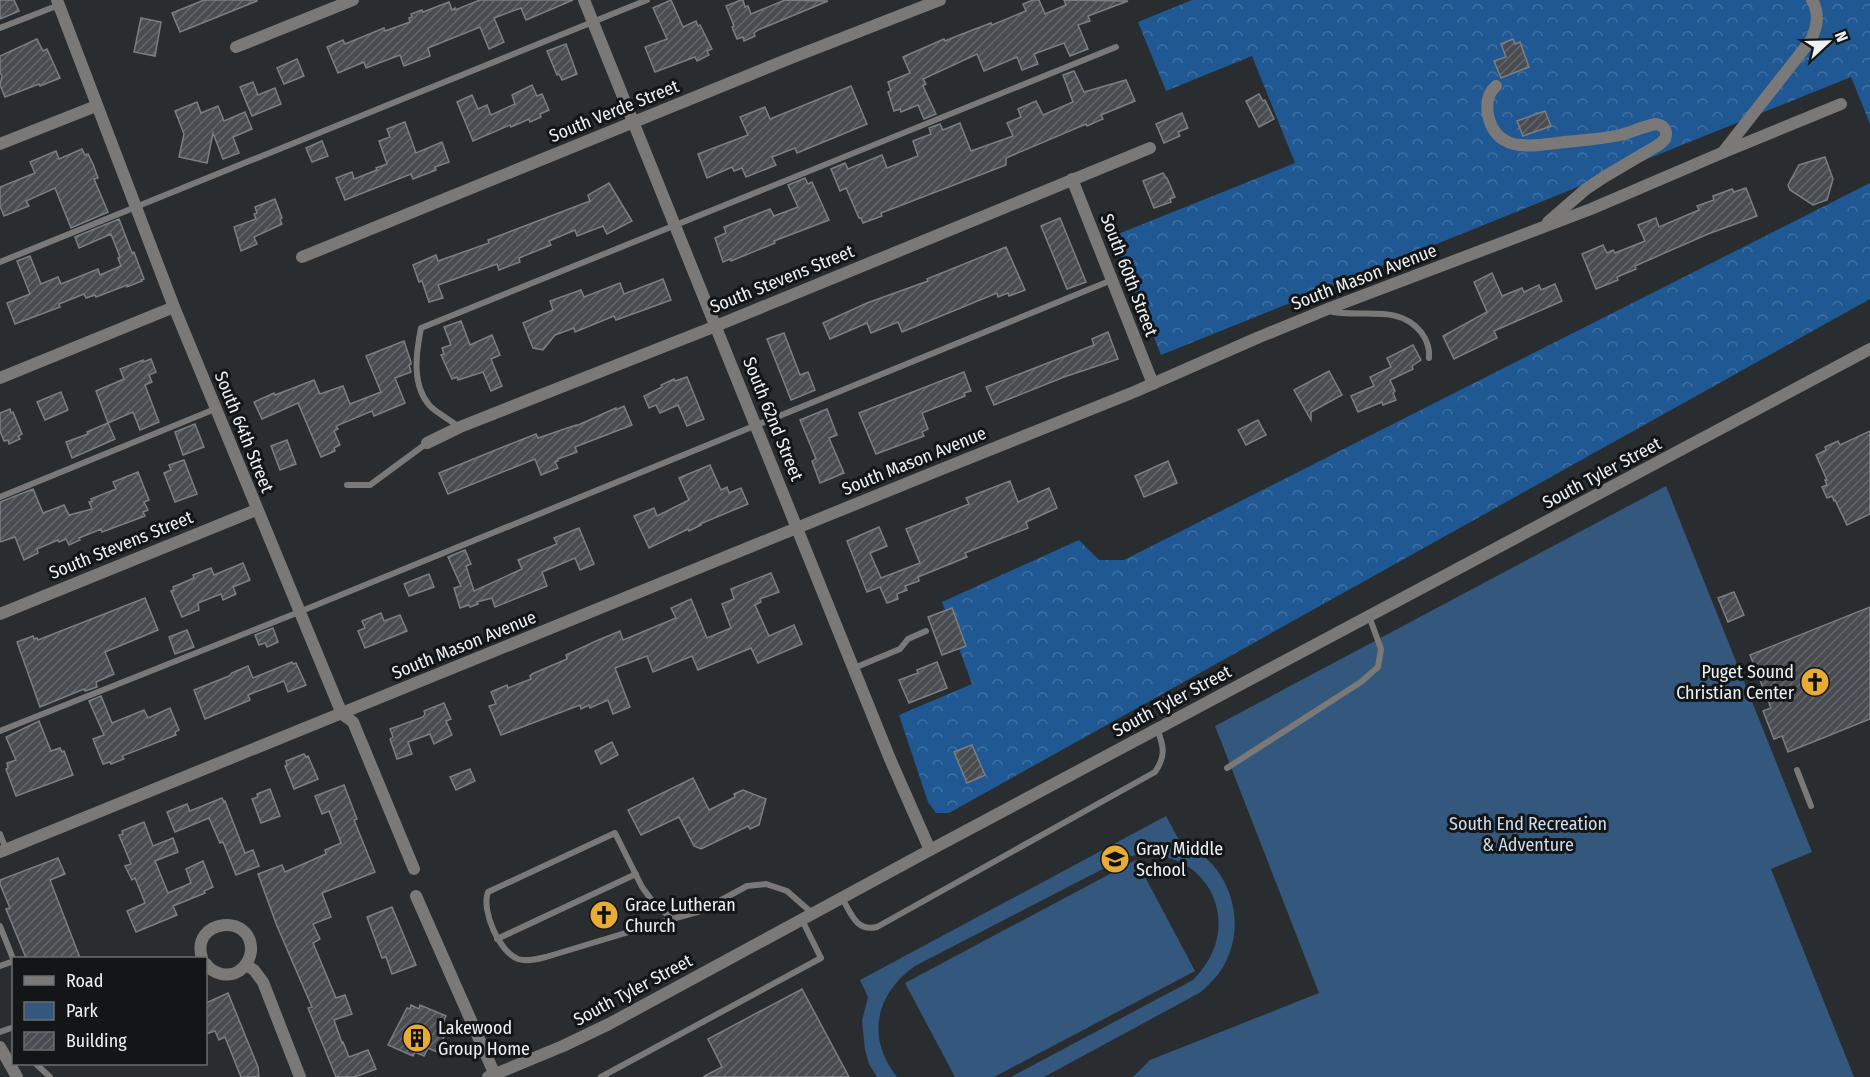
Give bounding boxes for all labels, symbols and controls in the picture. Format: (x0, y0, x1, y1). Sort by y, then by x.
north arrow (1798, 12, 1858, 72)
text: N (1831, 29, 1852, 45)
street label: South Verde Street (546, 75, 682, 147)
street label: South 60th Street (1096, 211, 1163, 340)
street label: South Mason Avenue (1288, 239, 1440, 315)
street label: South Stevens Street (707, 240, 857, 318)
street label: South 62nd Street (738, 354, 808, 484)
street label: South 64th Street (210, 368, 278, 496)
street label: South Mason Avenue (839, 422, 990, 500)
street label: South Tyler Street (1539, 432, 1665, 514)
street label: South Stevens Street (46, 506, 196, 584)
street label: South Mason Avenue (389, 606, 540, 684)
street label: South Tyler Street (1109, 660, 1235, 742)
place label: Puget Sound Christian Center (1676, 661, 1795, 704)
church icon: Puget Sound Christian Center (1799, 666, 1831, 698)
park label: South End Recreation & Adventure (1449, 813, 1607, 856)
place label: Gray Middle School (1136, 838, 1223, 881)
school or university icon: Gray Middle School (1099, 843, 1131, 875)
place label: Grace Lutheran Church (625, 894, 736, 937)
church icon: Grace Lutheran Church (588, 899, 620, 931)
street label: South Tyler Street (570, 949, 696, 1031)
legend (12, 957, 207, 1065)
text: Road (66, 970, 103, 992)
text: Park (66, 1000, 99, 1022)
place label: Lakewood Group Home (438, 1017, 530, 1060)
building icon: Lakewood Group Home (401, 1022, 433, 1054)
text: Building (66, 1030, 127, 1052)

